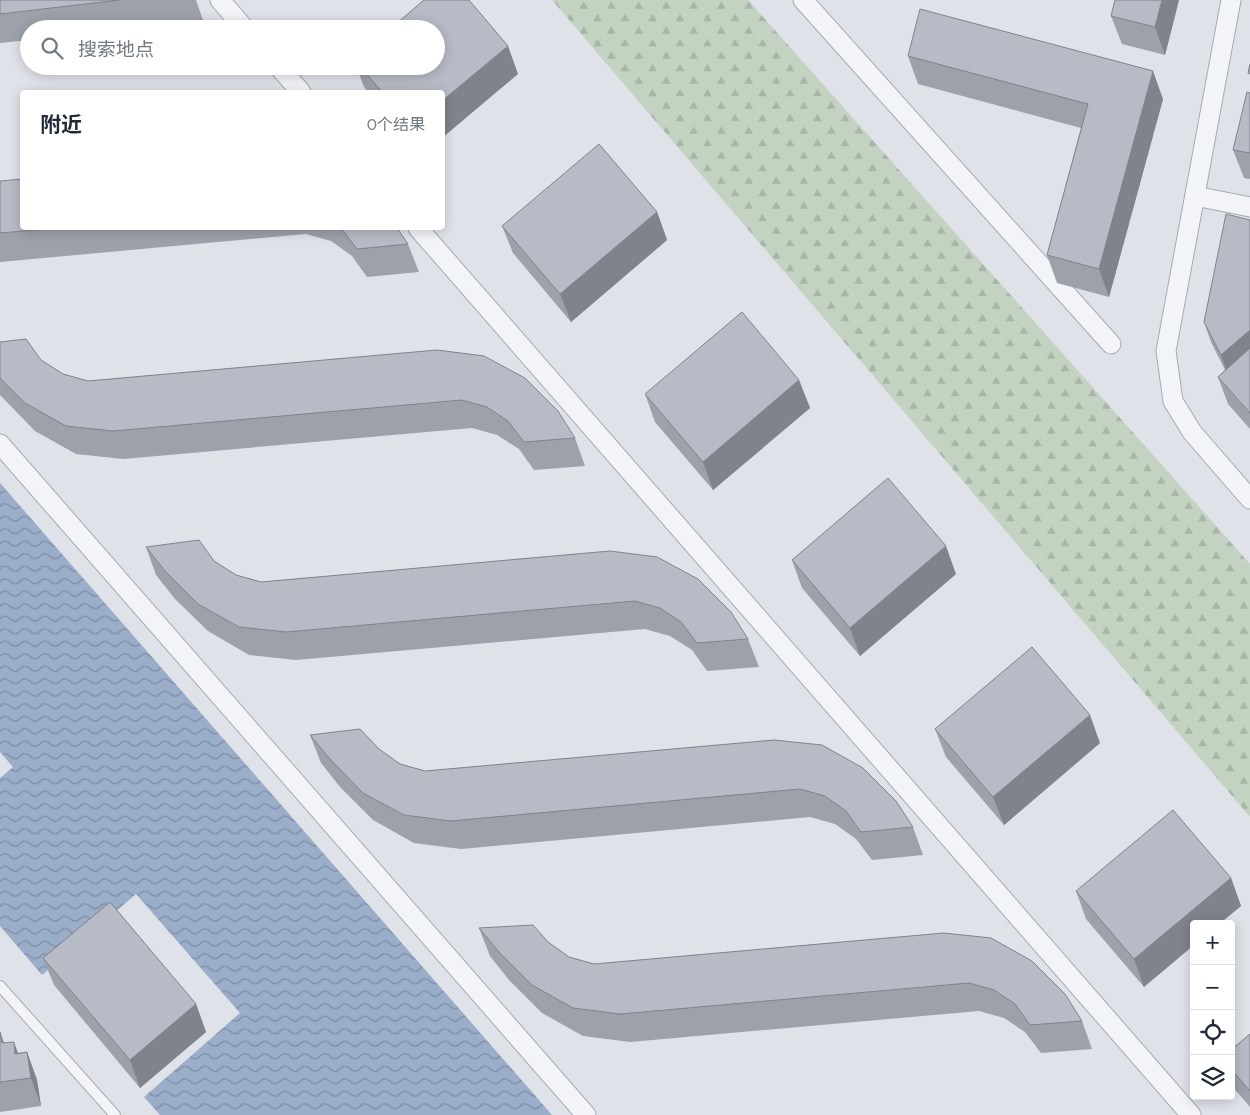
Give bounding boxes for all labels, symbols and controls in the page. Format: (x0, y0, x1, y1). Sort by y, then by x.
search box (20, 20, 445, 75)
icon: search (38, 34, 66, 62)
text: 搜索地点 (78, 38, 154, 61)
text: 附近 (40, 112, 82, 137)
text: 0个结果 (367, 115, 425, 134)
map controls (1190, 920, 1235, 1100)
button: + (1190, 920, 1235, 965)
button: − (1190, 965, 1235, 1010)
button: locate (1190, 1010, 1235, 1055)
button: layers (1190, 1055, 1235, 1100)

